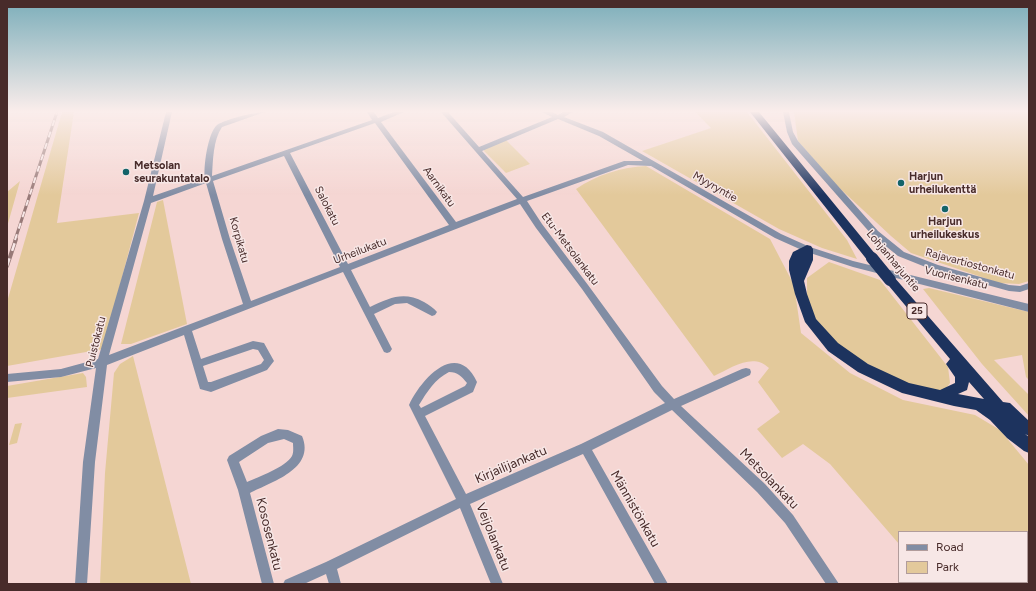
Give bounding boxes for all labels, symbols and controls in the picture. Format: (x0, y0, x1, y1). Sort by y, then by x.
place label: Metsolan seurakuntatalo (134, 159, 209, 185)
street label: Aarnikatu (420, 164, 458, 210)
marker: Metsolan seurakuntatalo (121, 167, 131, 177)
street label: Myyryntie (690, 169, 740, 205)
place label: Harjun urheilukenttä (909, 170, 976, 196)
marker: Harjun urheilukenttä (896, 178, 906, 188)
street label: Salokatu (312, 184, 342, 228)
marker: Harjun urheilukeskus (940, 204, 950, 214)
street label: Etu-Metsolankatu (538, 210, 602, 288)
place label: Harjun urheilukeskus (911, 215, 979, 241)
street label: Korpikatu (226, 216, 252, 264)
street label: Lohjanharjuntie (863, 228, 923, 294)
street label: Urheilukatu (332, 235, 388, 267)
street label: Rajavartiostonkatu (924, 246, 1016, 282)
street label: Vuorisenkatu (923, 264, 989, 292)
road number: 25 (907, 303, 927, 319)
street label: Puistokatu (83, 315, 109, 369)
street label: Kirjailijankatu (473, 443, 549, 487)
street label: Metsolankatu (736, 445, 802, 513)
street label: Männistönkatu (607, 468, 663, 550)
street label: Kososenkatu (252, 496, 286, 572)
street label: Veijolankatu (472, 501, 514, 573)
legend (898, 531, 1028, 583)
text: Road (936, 540, 964, 554)
text: Park (936, 560, 959, 574)

